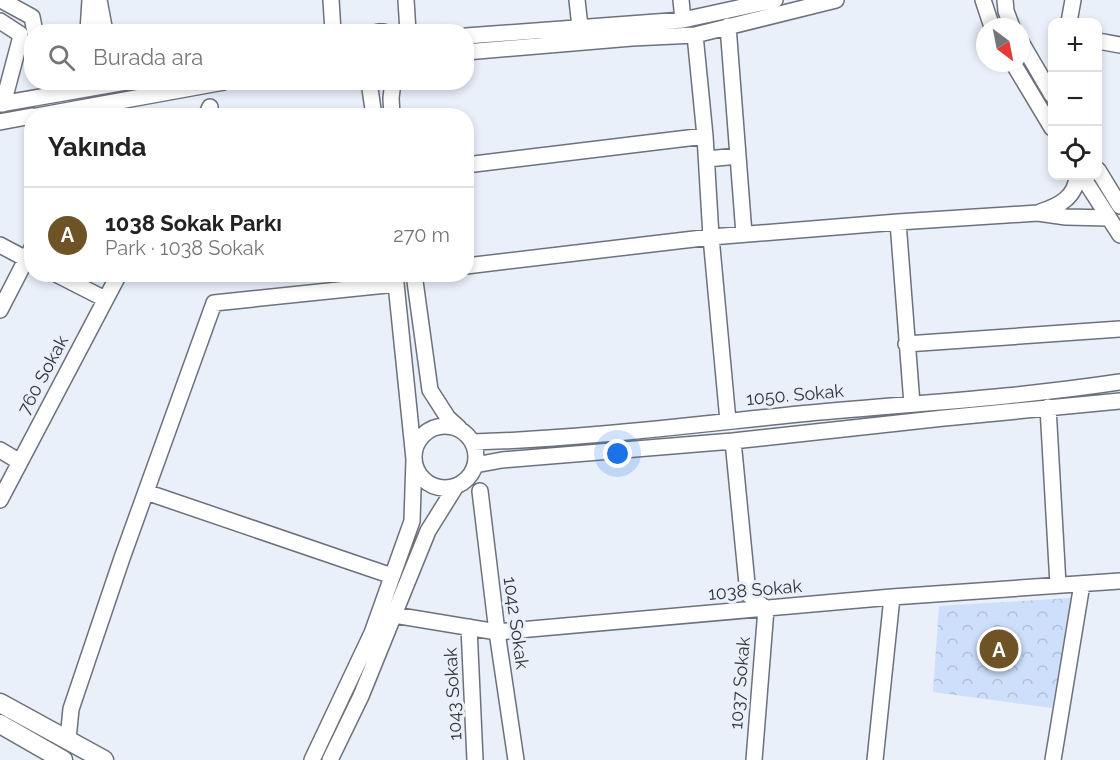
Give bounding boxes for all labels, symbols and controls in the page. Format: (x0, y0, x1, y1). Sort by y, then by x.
north arrow (976, 18, 1030, 72)
map controls (1048, 18, 1102, 180)
button: + (1048, 18, 1102, 72)
search box (24, 24, 474, 90)
icon: search (45, 41, 78, 74)
text: Burada ara (93, 44, 203, 70)
button: − (1048, 72, 1102, 126)
button: locate (1048, 126, 1102, 180)
text: Yakında (48, 132, 146, 162)
text: 1038 Sokak Parkı (105, 210, 282, 236)
text: A (61, 223, 74, 247)
text: 270 m (393, 223, 450, 247)
text: Park · 1038 Sokak (105, 236, 264, 260)
street label: 760 Sokak (13, 331, 72, 418)
street label: 1050. Sokak (745, 380, 845, 409)
your location (603, 439, 632, 468)
street label: 1042 Sokak (500, 575, 533, 671)
street label: 1038 Sokak (707, 575, 803, 604)
pin: A (980, 626, 1018, 672)
street label: 1037 Sokak (725, 635, 754, 730)
street label: 1043 Sokak (440, 646, 465, 741)

